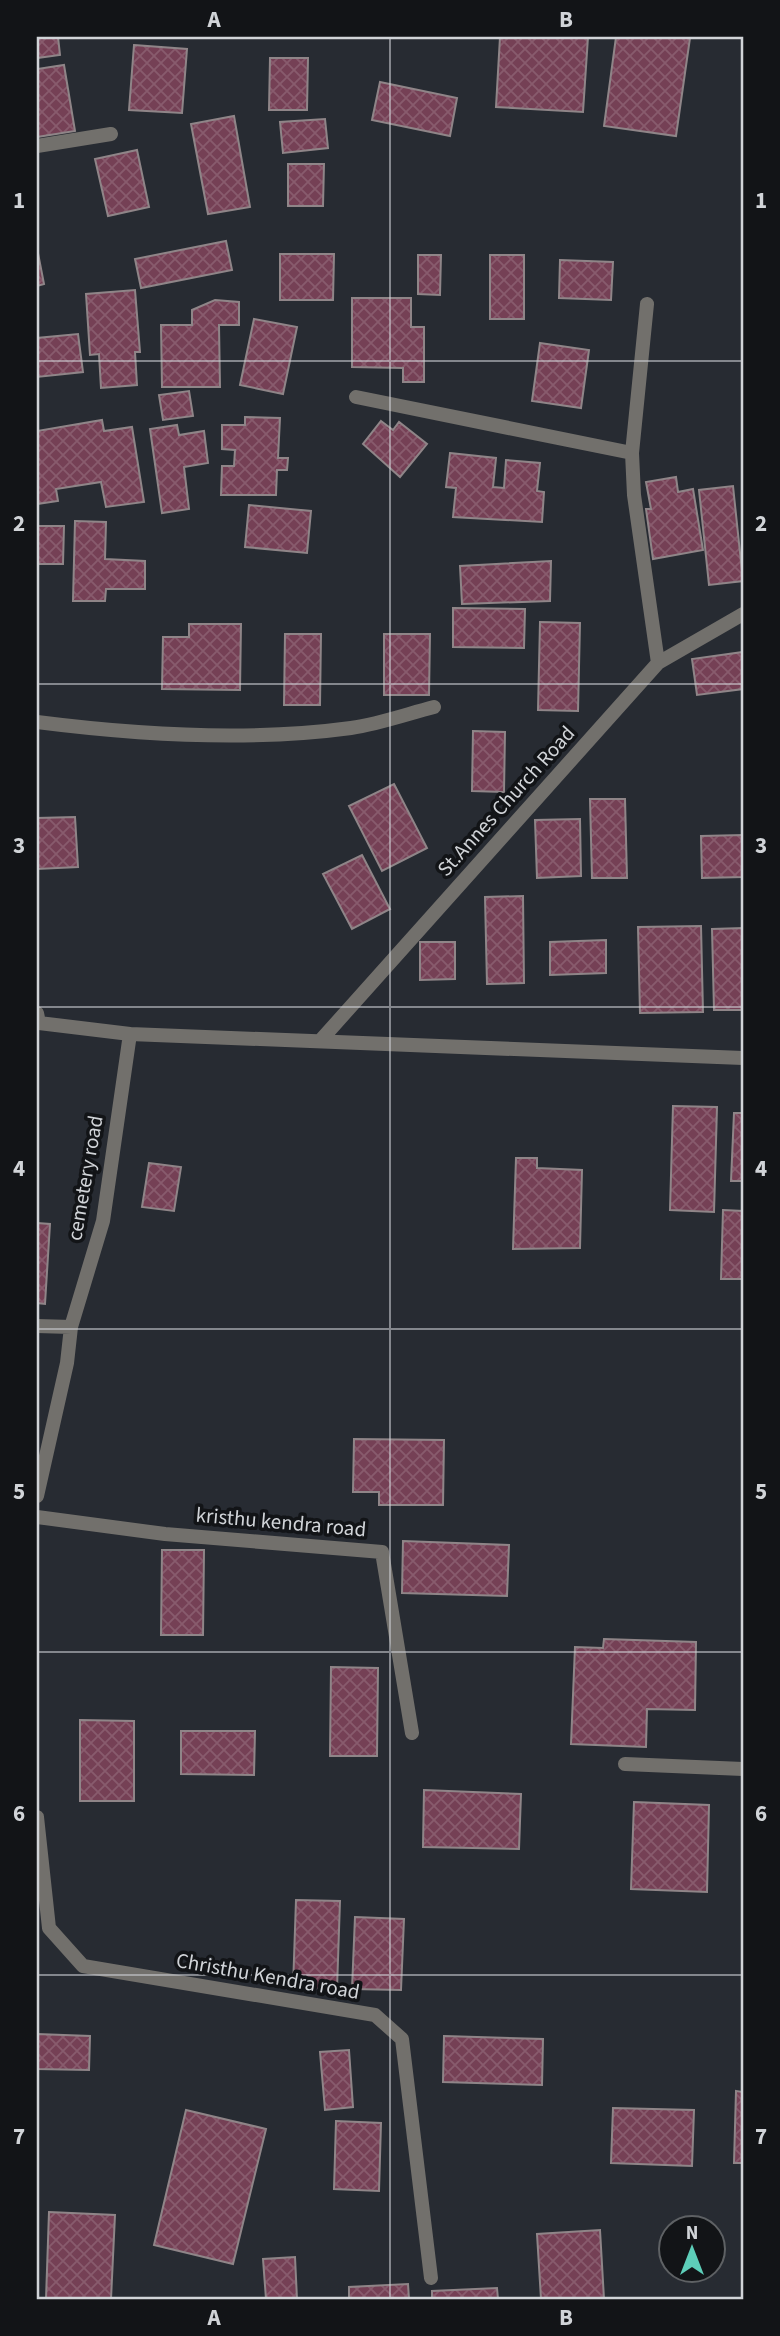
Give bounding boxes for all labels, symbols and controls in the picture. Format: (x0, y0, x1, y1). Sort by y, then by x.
text: A (206, 3, 221, 36)
text: B (559, 3, 573, 36)
text: 1 (13, 184, 25, 217)
text: 1 (755, 184, 767, 217)
text: 2 (13, 507, 25, 540)
text: 2 (755, 507, 767, 540)
street label: St.Annes Church Road (430, 719, 582, 883)
text: 3 (13, 829, 25, 862)
text: 3 (755, 829, 767, 862)
street label: cemetery road (59, 1113, 111, 1243)
text: 4 (13, 1152, 25, 1185)
text: 4 (755, 1152, 767, 1185)
text: 5 (13, 1475, 25, 1508)
text: 5 (755, 1475, 767, 1508)
street label: kristhu kendra road (195, 1500, 367, 1544)
text: 6 (13, 1797, 25, 1830)
text: 6 (755, 1797, 767, 1830)
street label: Christhu Kendra road (174, 1945, 362, 2007)
text: 7 (13, 2120, 25, 2153)
text: 7 (755, 2120, 767, 2153)
north arrow (658, 2214, 728, 2284)
text: N (686, 2220, 698, 2247)
text: A (206, 2301, 221, 2334)
text: B (559, 2301, 573, 2334)

